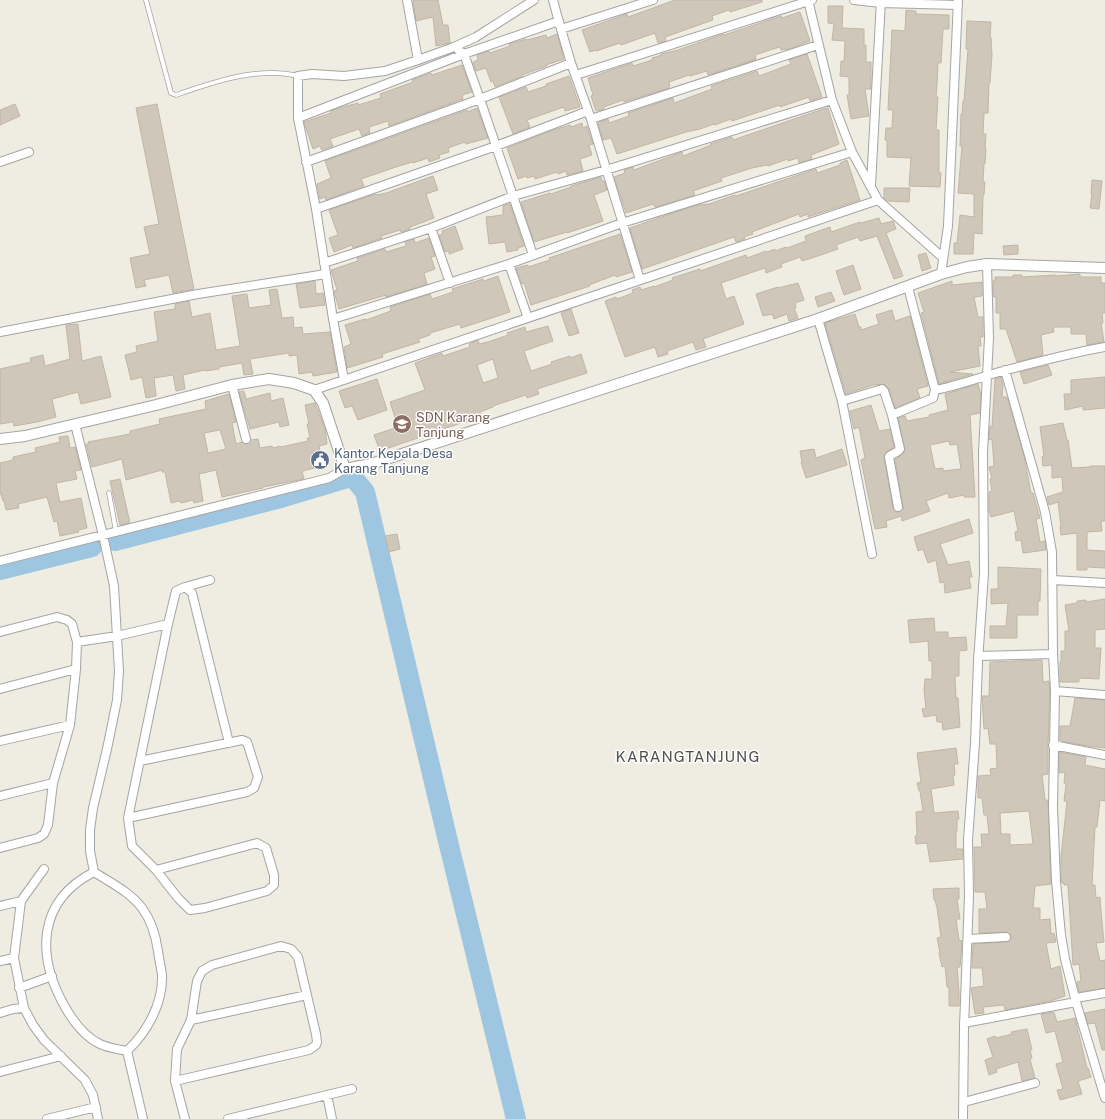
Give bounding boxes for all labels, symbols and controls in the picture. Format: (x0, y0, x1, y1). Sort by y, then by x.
place label: SDN Karang Tanjung (416, 410, 490, 440)
school or university icon: SDN Karang Tanjung (391, 413, 413, 435)
place label: Kantor Kepala Desa Karang Tanjung (334, 446, 453, 476)
public building icon: Kantor Kepala Desa Karang Tanjung (309, 449, 331, 471)
district label: KARANGTANJUNG (616, 748, 760, 765)

